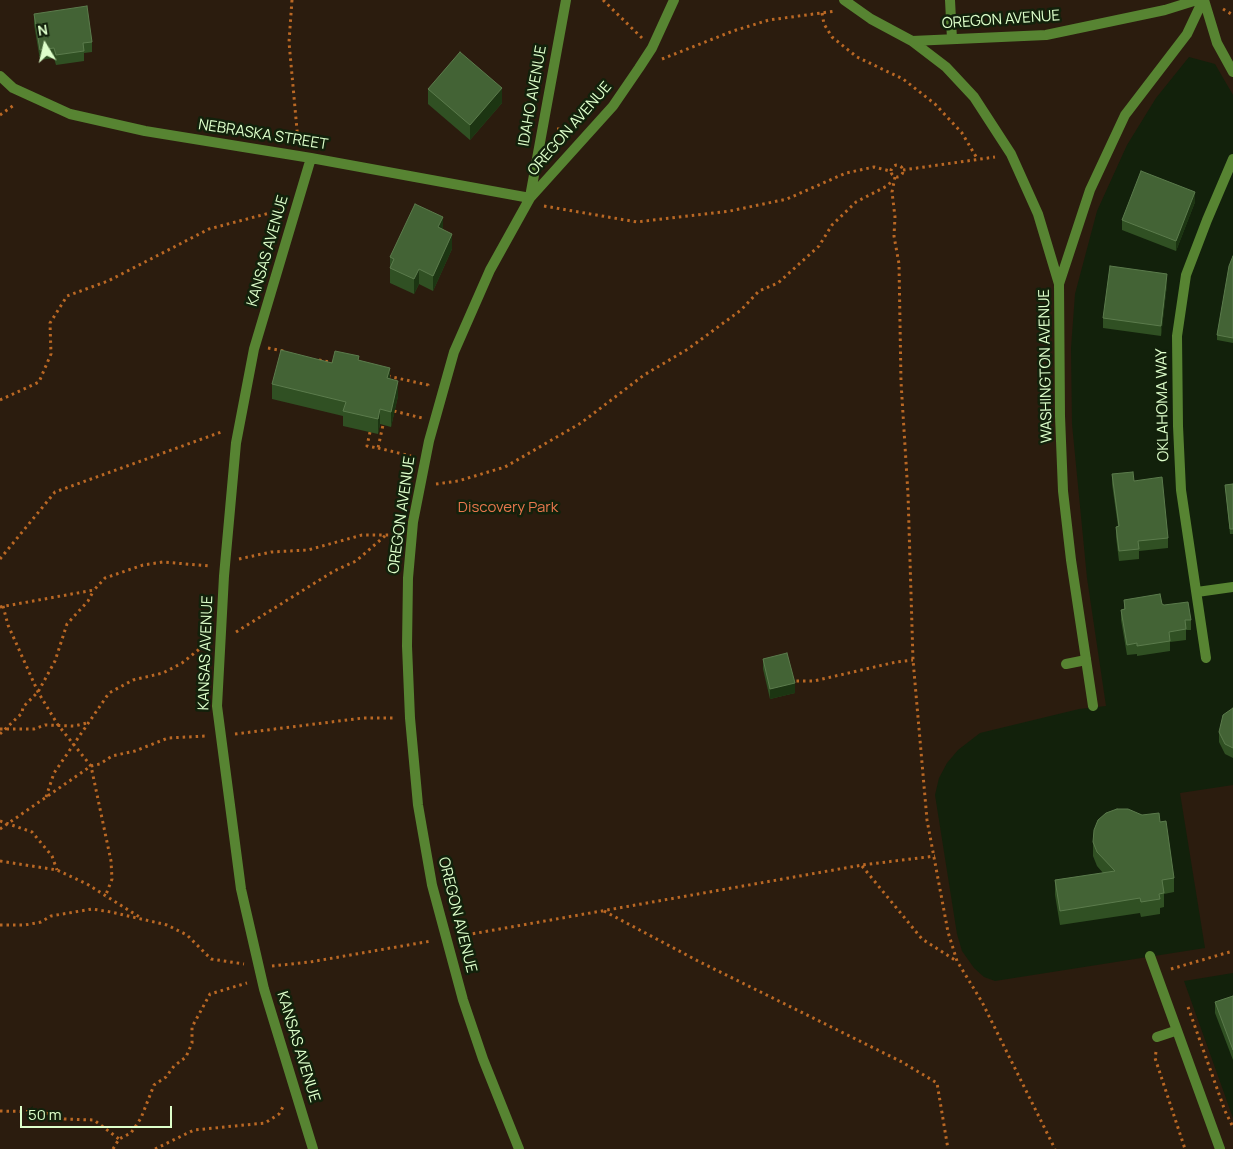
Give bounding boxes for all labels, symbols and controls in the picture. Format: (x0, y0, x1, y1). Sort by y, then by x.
street label: OREGON AVENUE (941, 7, 1061, 33)
north arrow (20, 20, 70, 70)
text: N (36, 20, 49, 40)
street label: IDAHO AVENUE (515, 44, 551, 148)
street label: OREGON AVENUE (524, 78, 616, 180)
street label: NEBRASKA STREET (197, 116, 329, 154)
street label: KANSAS AVENUE (244, 193, 292, 309)
street label: WASHINGTON AVENUE (1036, 289, 1056, 443)
street label: OKLAHOMA WAY (1153, 348, 1173, 462)
street label: OREGON AVENUE (385, 455, 419, 575)
park label: Discovery Park (458, 499, 558, 517)
street label: KANSAS AVENUE (195, 595, 217, 711)
street label: OREGON AVENUE (434, 855, 480, 975)
street label: KANSAS AVENUE (273, 989, 323, 1105)
scale bar (22, 1096, 175, 1128)
text: 50 m (28, 1104, 62, 1125)

